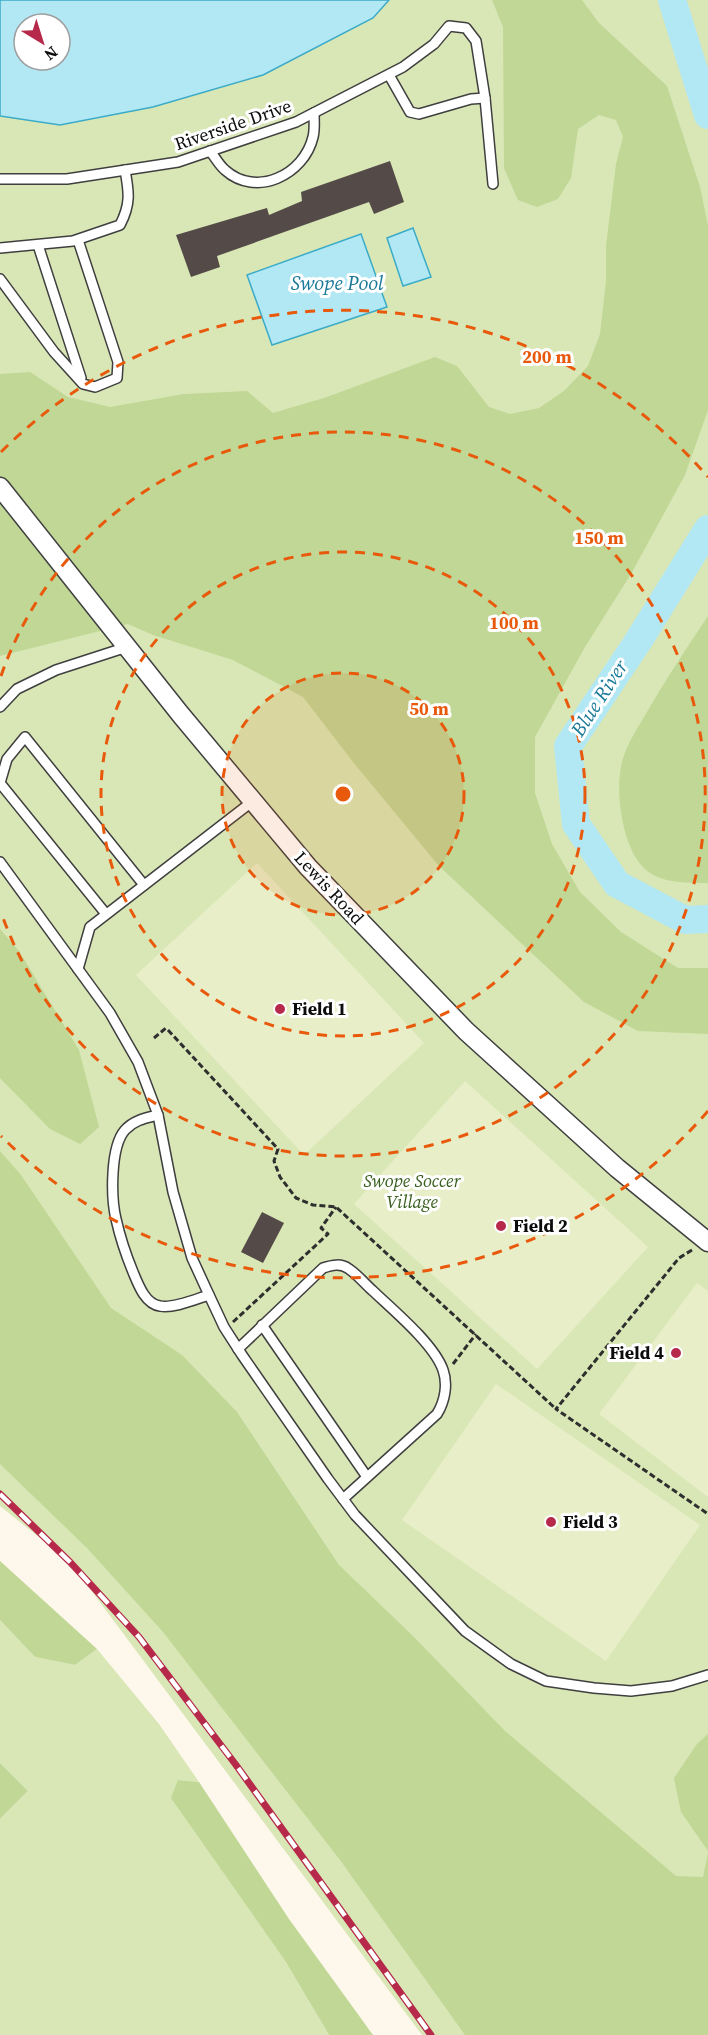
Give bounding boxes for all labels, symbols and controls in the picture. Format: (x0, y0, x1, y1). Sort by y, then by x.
north arrow (12, 12, 72, 72)
text: N (40, 42, 63, 66)
street label: Riverside Drive (171, 93, 295, 156)
water label: Swope Pool (291, 269, 384, 297)
text: 200 m (522, 344, 572, 369)
text: 150 m (574, 525, 624, 550)
text: 100 m (489, 610, 539, 635)
water label: Blue River (563, 653, 635, 743)
text: 50 m (409, 696, 449, 721)
centre of rings (333, 784, 353, 804)
street label: Lewis Road (289, 846, 370, 930)
place label: Field 1 (292, 996, 347, 1021)
marker: Field 1 (273, 1002, 287, 1016)
park label: Swope Soccer Village (363, 1168, 461, 1214)
place label: Field 2 (513, 1213, 568, 1238)
marker: Field 2 (494, 1219, 508, 1233)
place label: Field 4 (609, 1340, 664, 1365)
marker: Field 4 (669, 1346, 683, 1360)
place label: Field 3 (563, 1509, 618, 1534)
marker: Field 3 (544, 1515, 558, 1529)

